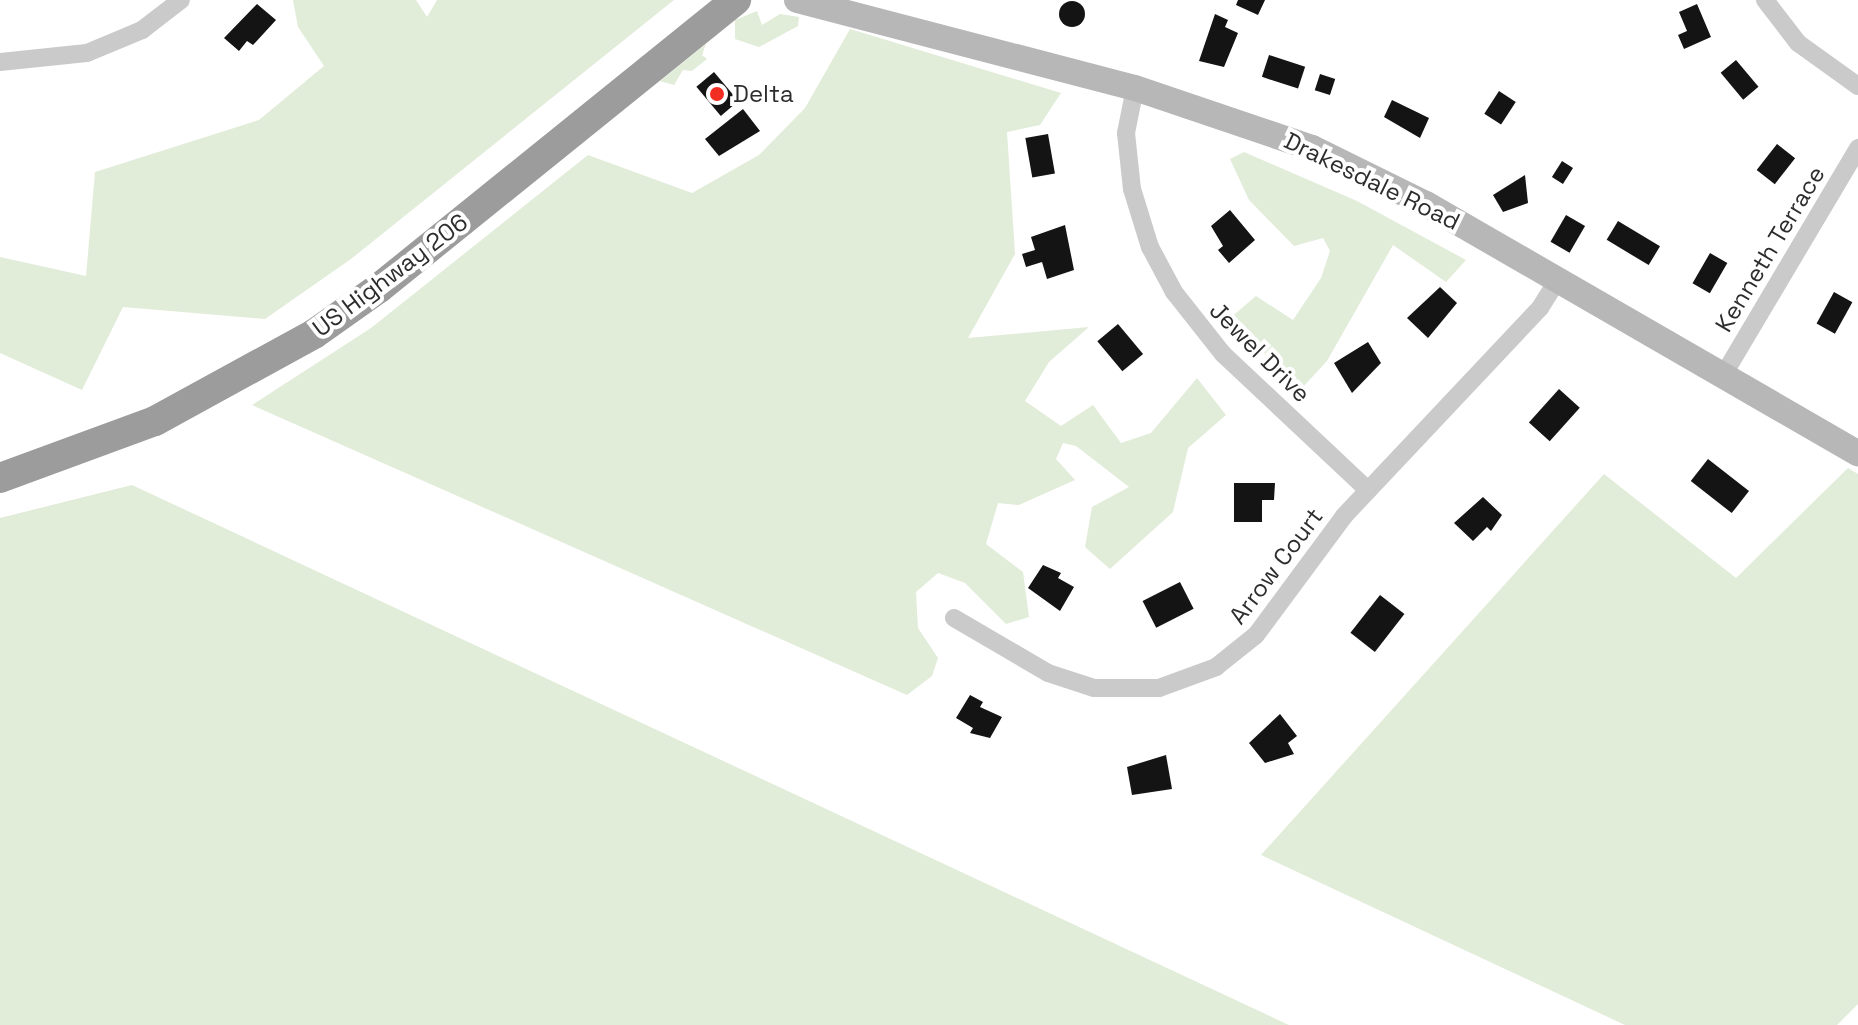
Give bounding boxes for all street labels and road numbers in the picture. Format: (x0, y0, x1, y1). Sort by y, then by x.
street label: Drakesdale Road (1279, 126, 1465, 236)
street label: Kenneth Terrace (1709, 161, 1831, 337)
street label: US Highway 206 (307, 207, 473, 343)
street label: Jewel Drive (1204, 296, 1316, 408)
street label: Arrow Court (1223, 502, 1329, 630)

